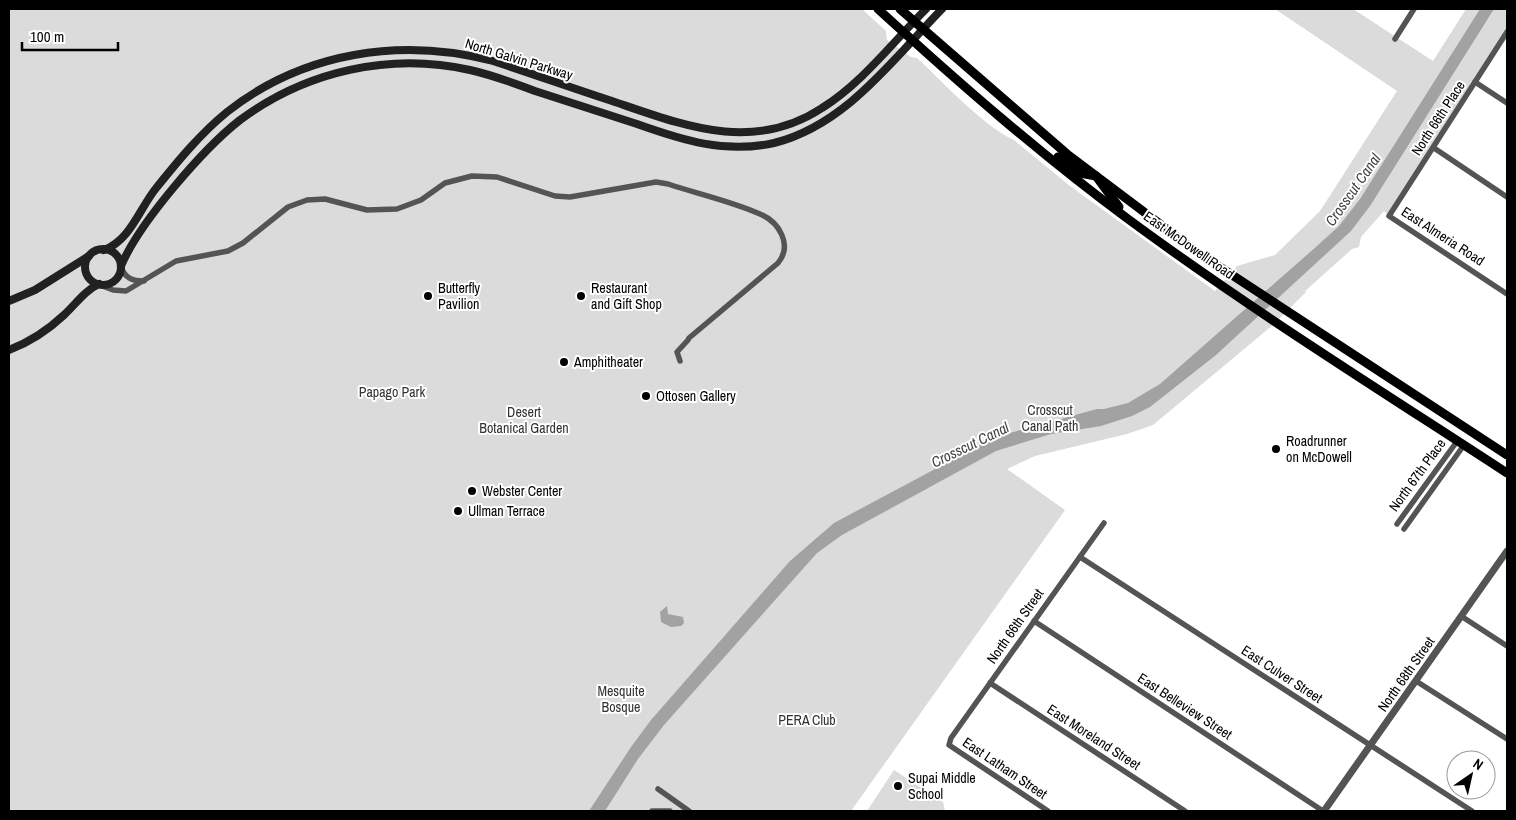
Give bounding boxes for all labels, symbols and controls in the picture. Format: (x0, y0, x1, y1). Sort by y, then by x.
scale bar (22, 20, 119, 52)
text: 100 m (30, 26, 64, 47)
street label: North Galvin Parkway (463, 34, 575, 84)
street label: North 66th Place (1407, 77, 1469, 159)
water label: Crosscut Canal (1320, 149, 1385, 230)
street label: East Almeria Road (1398, 202, 1488, 270)
street label: East McDowell Road (1140, 207, 1238, 283)
place label: Butterfly Pavilion (438, 279, 480, 313)
place label: Restaurant and Gift Shop (591, 279, 662, 313)
marker: Butterfly Pavilion (422, 290, 434, 302)
marker: Restaurant and Gift Shop (575, 290, 587, 302)
place label: Amphitheater (573, 353, 643, 371)
marker: Amphitheater (558, 356, 570, 368)
park label: Papago Park (359, 383, 425, 401)
place label: Ottosen Gallery (656, 387, 736, 405)
marker: Ottosen Gallery (640, 390, 652, 402)
park label: Crosscut Canal Path (1022, 401, 1078, 435)
park label: Desert Botanical Garden (479, 403, 569, 437)
water label: Crosscut Canal (927, 417, 1012, 472)
place label: Roadrunner on McDowell (1286, 432, 1352, 466)
street label: North 67th Place (1385, 435, 1449, 515)
marker: Roadrunner on McDowell (1270, 443, 1282, 455)
place label: Webster Center (482, 482, 562, 500)
marker: Webster Center (466, 485, 478, 497)
place label: Ullman Terrace (468, 502, 545, 520)
marker: Ullman Terrace (452, 505, 464, 517)
street label: North 66th Street (983, 585, 1047, 667)
street label: North 68th Street (1374, 633, 1438, 715)
street label: East Culver Street (1238, 641, 1326, 707)
street label: East Belleview Street (1134, 669, 1236, 743)
park label: Mesquite Bosque (597, 682, 645, 716)
street label: East Moreland Street (1044, 700, 1144, 774)
park label: PERA Club (778, 711, 836, 729)
street label: East Latham Street (959, 733, 1051, 803)
north arrow (1446, 750, 1496, 800)
text: N (1470, 754, 1487, 774)
place label: Supai Middle School (908, 769, 976, 803)
marker: Supai Middle School (892, 780, 904, 792)

